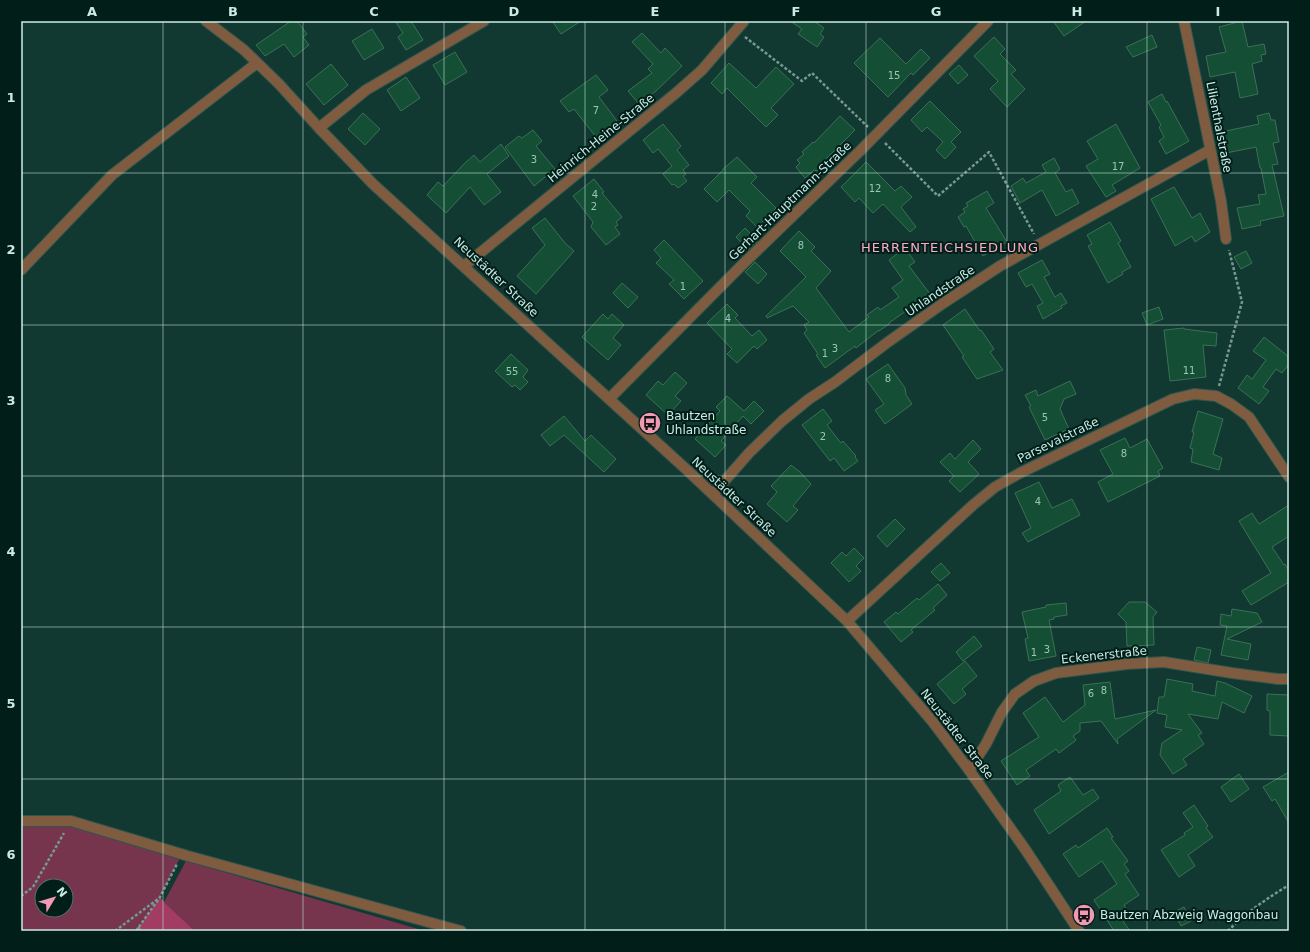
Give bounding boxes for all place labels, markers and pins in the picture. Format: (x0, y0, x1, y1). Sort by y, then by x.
place label: Bautzen Uhlandstraße (666, 409, 746, 437)
bus stop icon: Bautzen Uhlandstraße (637, 410, 663, 436)
bus stop icon: Bautzen Abzweig Waggonbau (1071, 902, 1097, 928)
place label: Bautzen Abzweig Waggonbau (1100, 908, 1278, 922)

